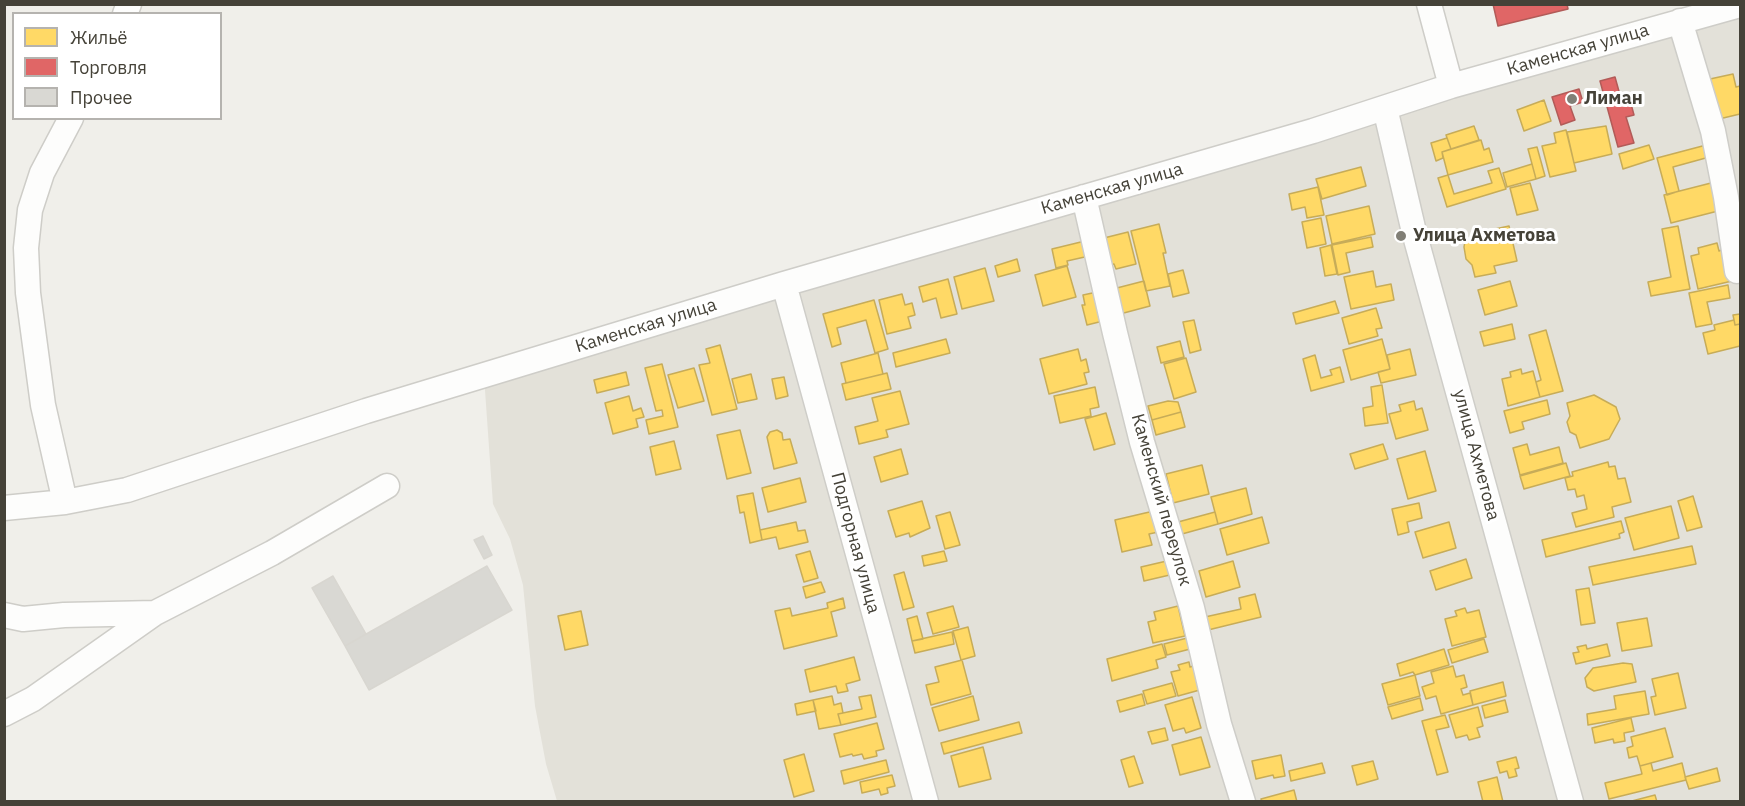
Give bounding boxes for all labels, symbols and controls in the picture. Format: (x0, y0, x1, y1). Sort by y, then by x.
legend (12, 12, 222, 120)
street label: Каменская улица (1505, 19, 1651, 81)
text: Жильё (70, 26, 127, 49)
text: Торговля (70, 56, 147, 79)
text: Прочее (70, 86, 132, 109)
place label: Лиман (1584, 88, 1643, 110)
marker: Лиман (1565, 92, 1579, 106)
street label: Каменская улица (1039, 158, 1185, 220)
place label: Улица Ахметова (1413, 225, 1556, 247)
marker: Улица Ахметова (1394, 229, 1408, 243)
street label: Каменская улица (573, 294, 719, 358)
street label: улица Ахметова (1448, 387, 1504, 523)
street label: Каменский переулок (1126, 411, 1196, 589)
street label: Подгорная улица (826, 470, 884, 616)

